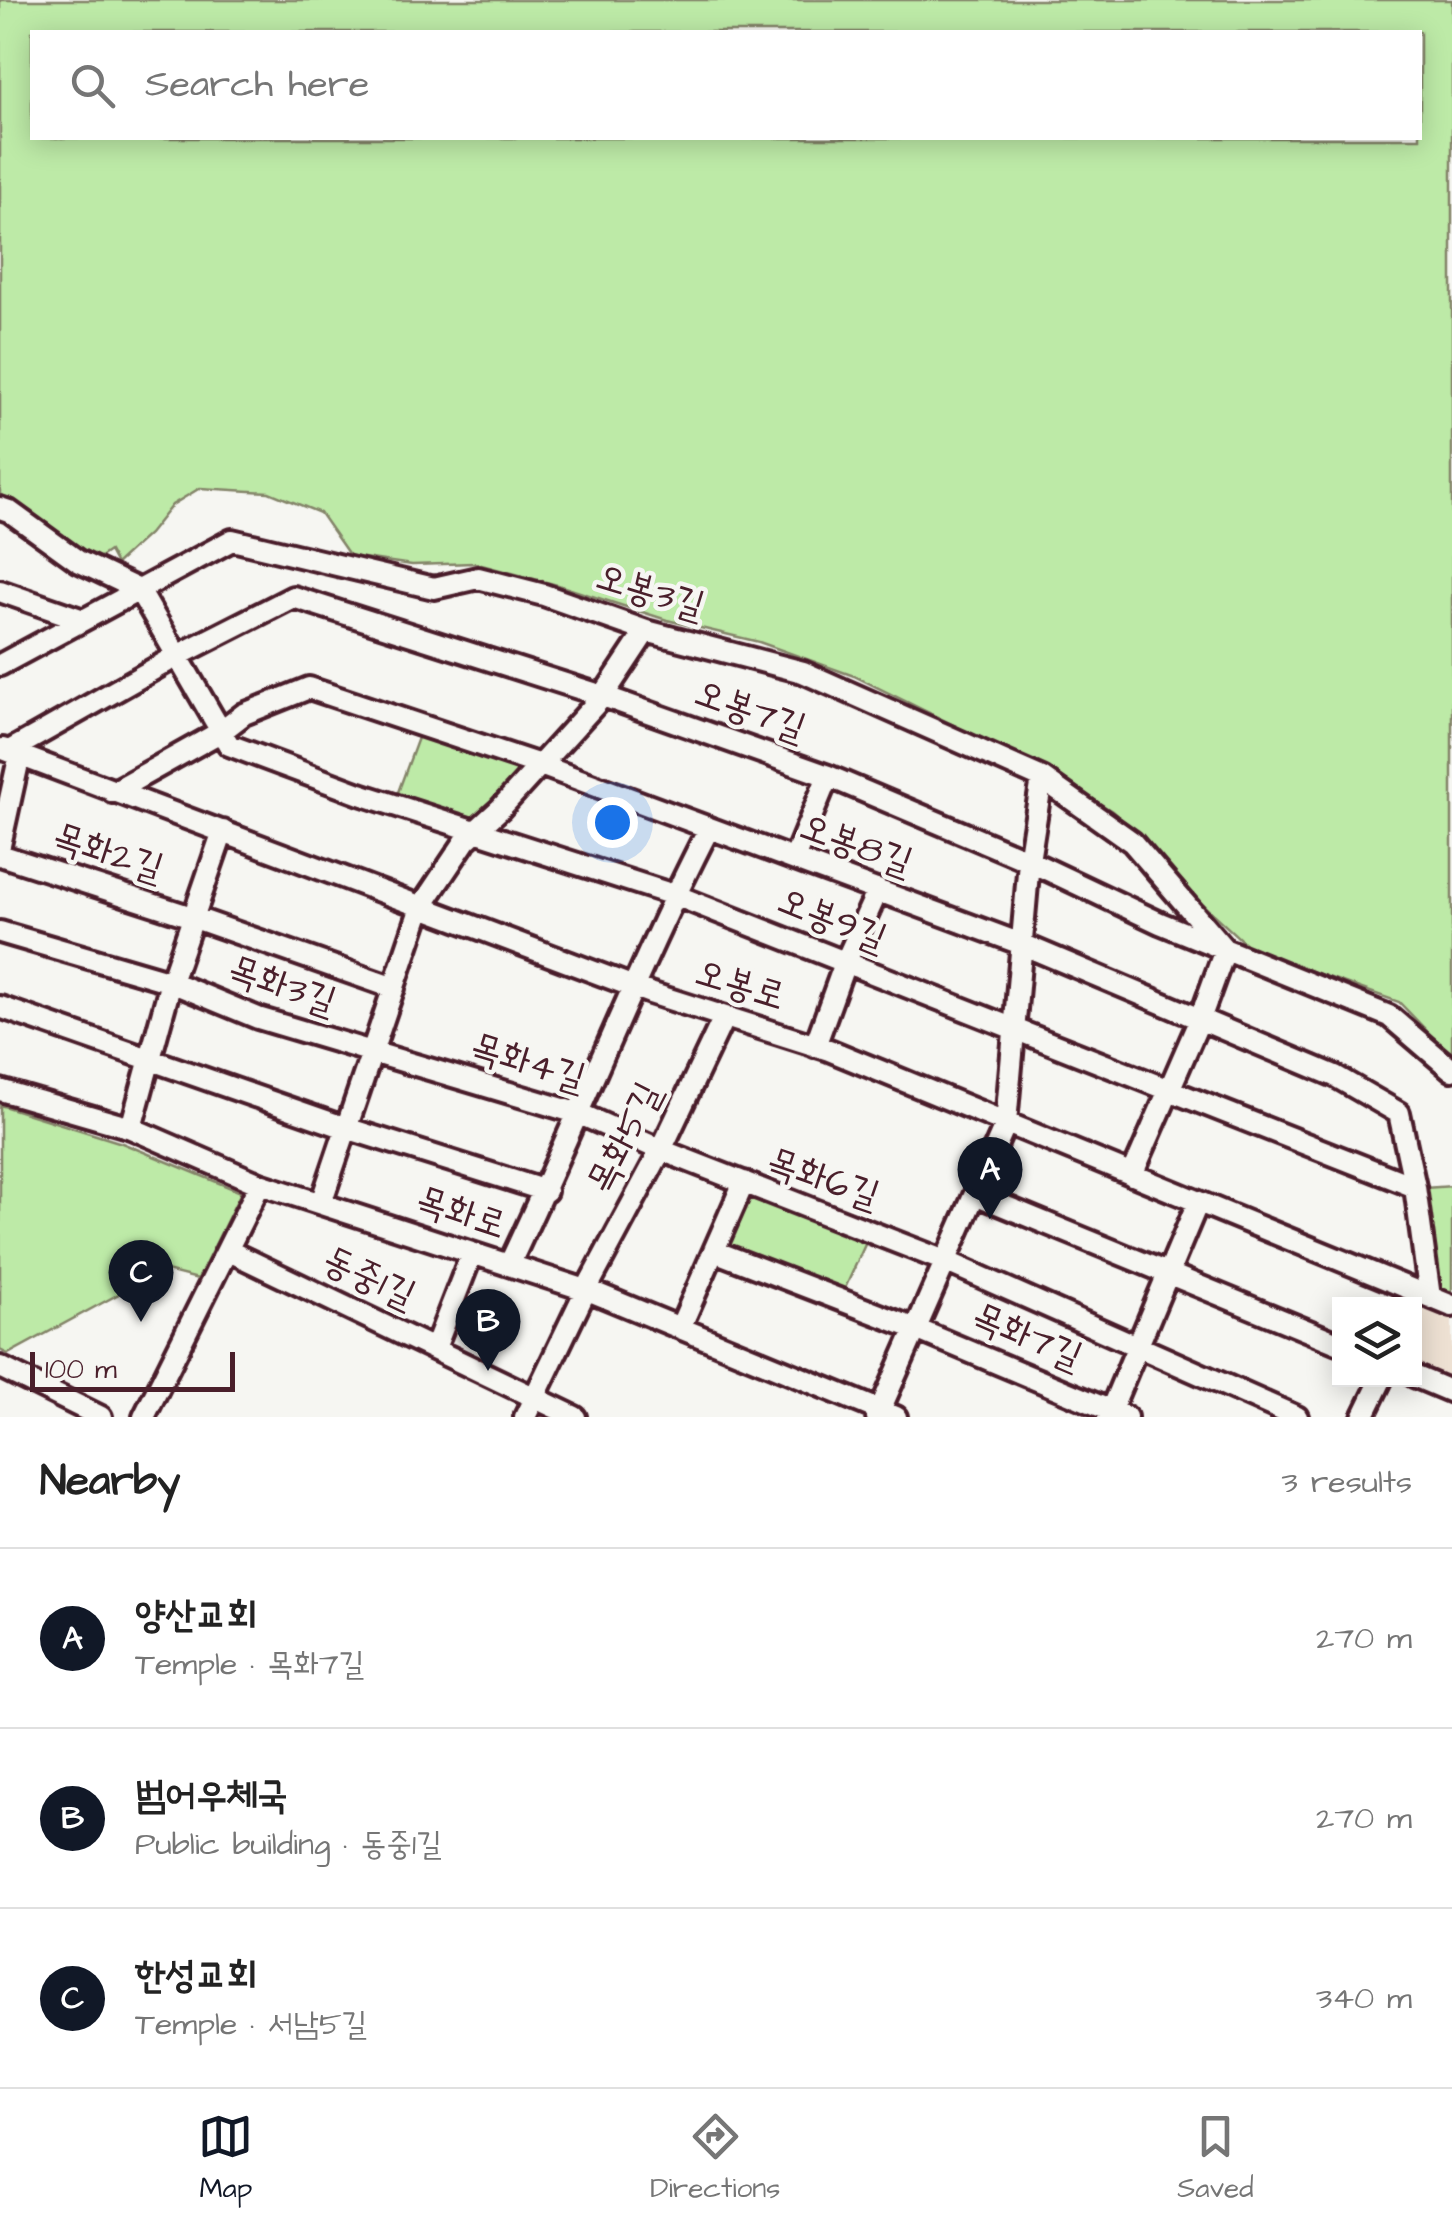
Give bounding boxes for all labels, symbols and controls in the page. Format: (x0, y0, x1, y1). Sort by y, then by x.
search box (30, 30, 1422, 140)
icon: search (65, 58, 120, 113)
text: Search here (145, 59, 369, 111)
street label: 오봉3길 (589, 551, 711, 633)
street label: 오봉7길 (687, 667, 813, 755)
your location (587, 797, 638, 848)
street label: 오봉8길 (792, 801, 920, 889)
street label: 목화2길 (46, 811, 170, 895)
street label: 오봉9길 (770, 875, 894, 965)
street label: 목화3길 (221, 943, 343, 1029)
street label: 오봉로 (689, 947, 791, 1023)
street label: 목화4길 (464, 1021, 592, 1105)
street label: 목화5길 (575, 1073, 675, 1203)
street label: 목화6길 (760, 1136, 886, 1222)
pin: A (958, 1136, 1022, 1219)
street label: 목화로 (409, 1174, 513, 1252)
street label: 동중1길 (314, 1234, 424, 1322)
pin: C (108, 1240, 174, 1322)
pin: B (456, 1288, 520, 1371)
street label: 목화7길 (964, 1291, 1090, 1383)
map controls (1332, 1297, 1422, 1387)
button: layers (1332, 1297, 1422, 1387)
scale bar (30, 1347, 235, 1392)
text: 100 m (45, 1350, 117, 1389)
text: Nearby (40, 1453, 180, 1511)
text: 3 results (1282, 1460, 1412, 1505)
text: 양산교회 (135, 1590, 257, 1642)
text: A (62, 1616, 83, 1661)
text: 270 m (1316, 1616, 1412, 1661)
text: Temple · 목화7길 (135, 1642, 364, 1687)
text: 범어우체국 (135, 1770, 288, 1822)
text: B (61, 1796, 84, 1841)
text: 270 m (1316, 1796, 1412, 1841)
text: Public building · 동중1길 (135, 1822, 442, 1867)
text: 한성교회 (135, 1950, 257, 2002)
text: C (61, 1976, 84, 2021)
text: 340 m (1316, 1976, 1412, 2021)
text: Temple · 서남5길 (135, 2002, 367, 2047)
tab: Map (198, 2109, 253, 2208)
tab: Directions (650, 2109, 780, 2208)
tab: Saved (1177, 2109, 1254, 2208)

